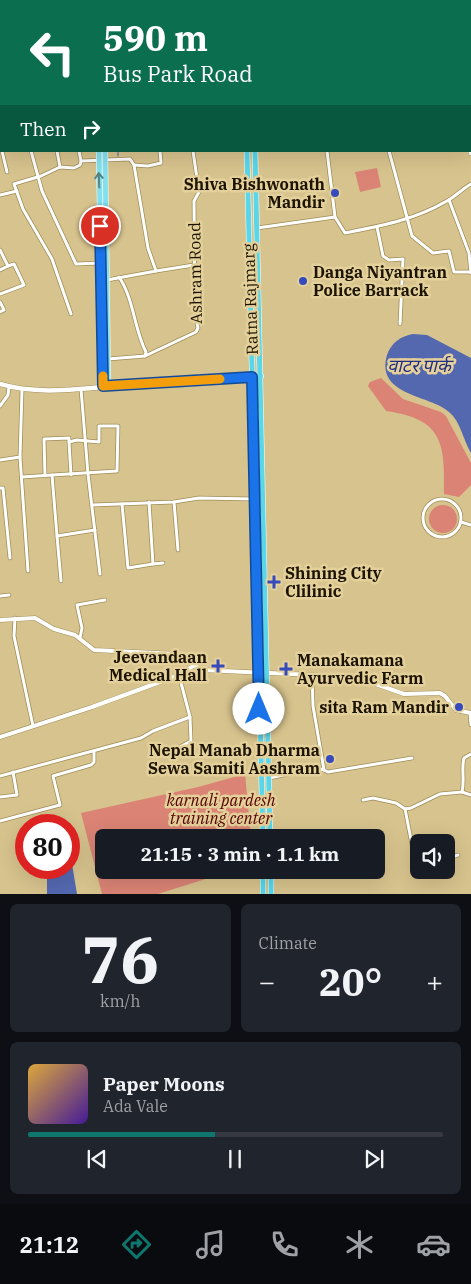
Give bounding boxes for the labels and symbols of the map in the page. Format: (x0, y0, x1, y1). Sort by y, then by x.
one-way arrow (94, 173, 104, 189)
place label: Shiva Bishwonath Mandir (184, 174, 325, 212)
marker: Shiva Bishwonath Mandir (329, 187, 341, 199)
pin (79, 205, 121, 247)
street label: Ashram Road (184, 222, 206, 324)
street label: Ratna Rajmarg (238, 243, 262, 355)
place label: Danga Niyantran Police Barrack (313, 262, 447, 300)
marker: Danga Niyantran Police Barrack (297, 275, 309, 287)
water label: वाटर पार्क (387, 354, 454, 377)
place label: Shining City Clilinic (285, 563, 382, 601)
marker: Shining City Clilinic (267, 575, 281, 589)
place label: Jeevandaan Medical Hall (109, 647, 207, 685)
place label: Manakamana Ayurvedic Farm (297, 650, 424, 688)
marker: Jeevandaan Medical Hall (211, 659, 225, 673)
marker: Manakamana Ayurvedic Farm (279, 662, 293, 676)
position arrow (232, 682, 284, 734)
place label: sita Ram Mandir (319, 697, 449, 717)
marker: sita Ram Mandir (453, 701, 465, 713)
place label: Nepal Manab Dharma Sewa Samiti Aashram (148, 740, 320, 778)
marker: Nepal Manab Dharma Sewa Samiti Aashram (324, 753, 336, 765)
park label: karnali pardesh training center (166, 790, 276, 828)
speed limit sign: 80 (15, 814, 80, 879)

